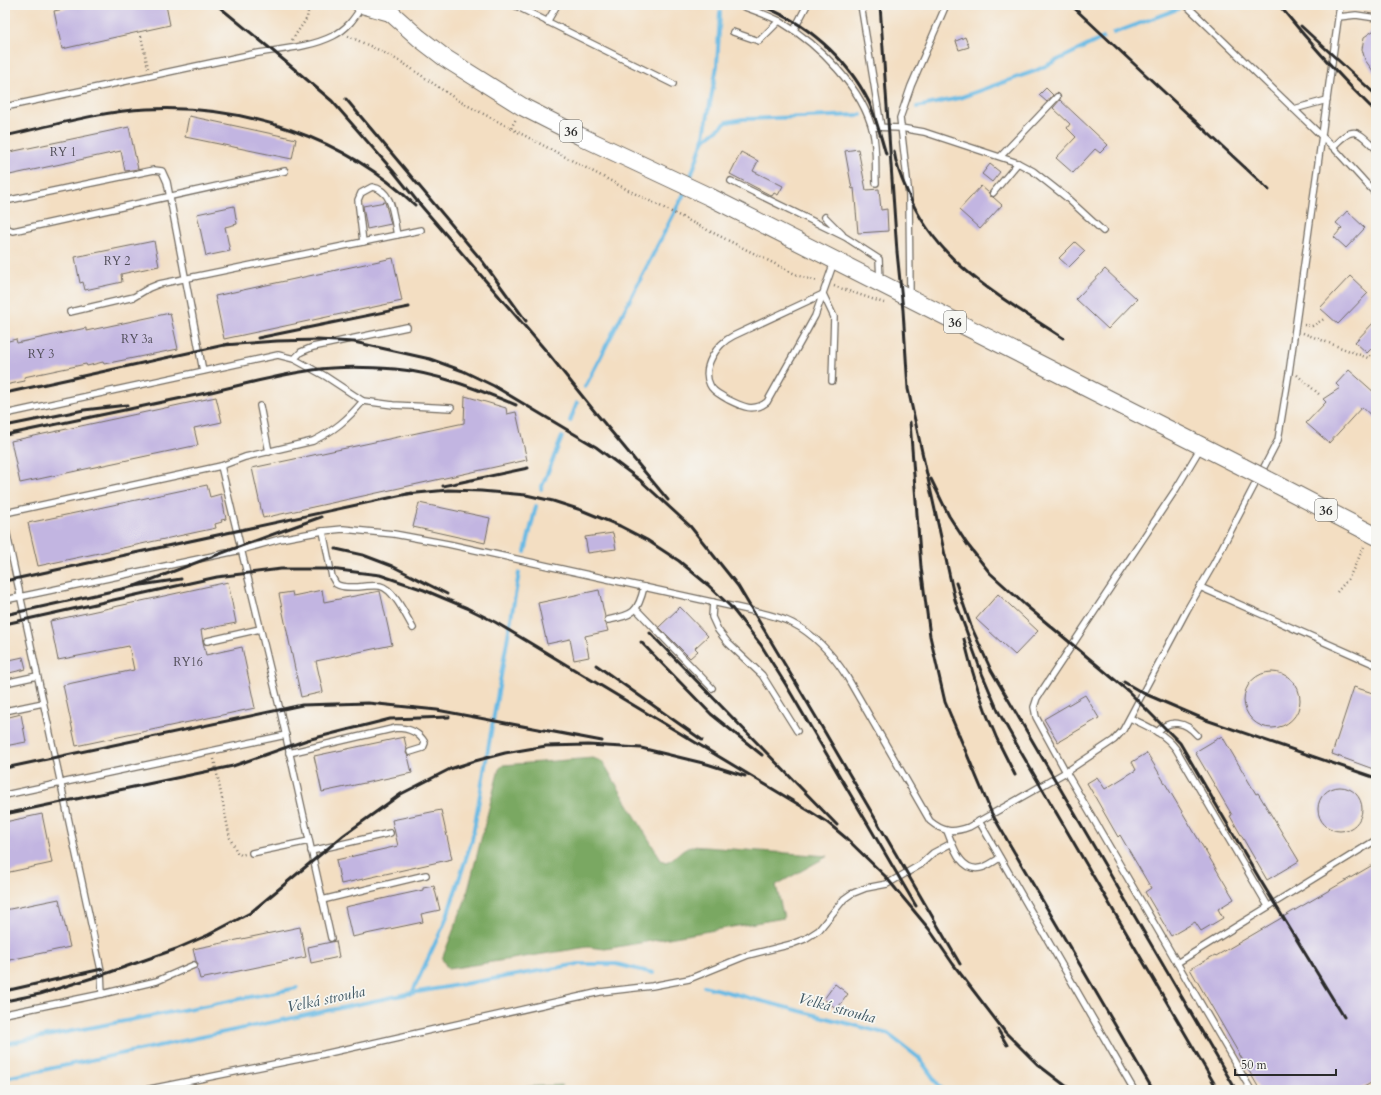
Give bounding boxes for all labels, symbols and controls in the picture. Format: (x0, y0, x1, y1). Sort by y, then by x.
road number: 36 (560, 120, 582, 142)
house number: RY 1 (50, 144, 76, 160)
house number: RY 2 (104, 253, 130, 269)
road number: 36 (944, 311, 966, 333)
house number: RY 3a (121, 331, 154, 347)
house number: RY 3 (28, 346, 54, 362)
road number: 36 (1315, 499, 1337, 521)
house number: RY16 (173, 654, 203, 670)
water label: Velká strouha (285, 981, 367, 1017)
water label: Velká strouha (796, 988, 878, 1028)
scale bar (1235, 1051, 1336, 1077)
text: 50 m (1241, 1057, 1268, 1073)

